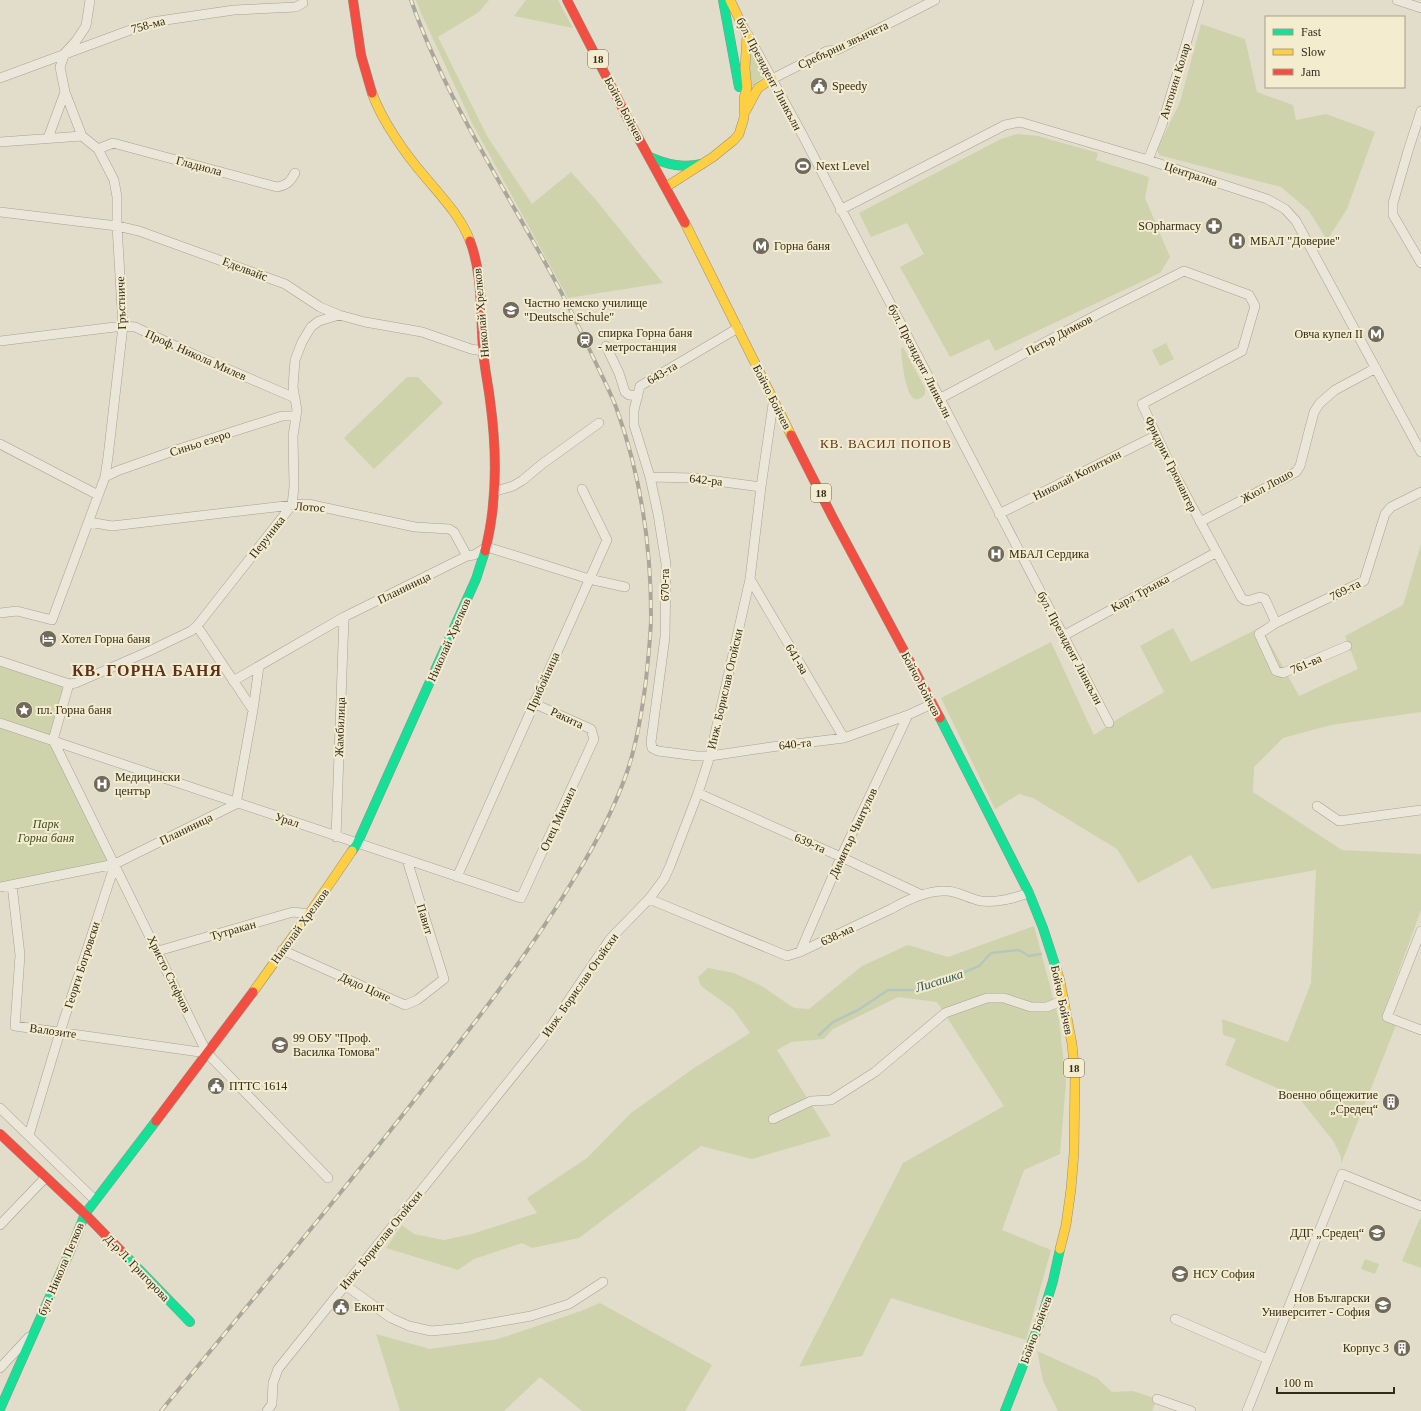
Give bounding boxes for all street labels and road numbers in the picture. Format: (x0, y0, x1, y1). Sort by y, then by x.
street label: 758-ма (129, 14, 167, 36)
street label: бул. Президент Линкълн (733, 15, 805, 133)
street label: Сребърни звънчета (796, 18, 891, 72)
street label: Антонин Колар (1157, 41, 1193, 121)
road number: 18 (588, 50, 608, 68)
street label: Бойчо Бойчев (601, 75, 647, 144)
street label: Гладиола (174, 153, 224, 179)
street label: Централна (1163, 159, 1220, 189)
street label: Еделвайс (220, 254, 270, 284)
street label: Николай Хрелков (470, 267, 492, 358)
street label: Гръстниче (113, 276, 129, 330)
street label: бул. Президент Линкълн (885, 302, 955, 421)
street label: Петър Димков (1023, 311, 1095, 358)
street label: Проф. Никола Милев (143, 326, 249, 384)
street label: 643-та (644, 358, 680, 387)
street label: Бойчо Бойчев (750, 362, 794, 432)
street label: Фридрих Грюнангер (1142, 414, 1200, 514)
street label: Синьо езеро (168, 427, 232, 459)
street label: Николай Копиткин (1031, 446, 1124, 503)
street label: Жюл Лошо (1238, 466, 1296, 506)
street label: 642-ра (689, 471, 724, 489)
road number: 18 (811, 484, 831, 502)
street label: Лотос (294, 499, 326, 515)
street label: Перуника (246, 513, 288, 561)
street label: 670-та (658, 568, 672, 601)
street label: Планиница (375, 569, 433, 607)
street label: Карл Трънка (1108, 571, 1172, 615)
street label: 769-та (1327, 576, 1363, 604)
street label: бул. Президент Линкълн (1034, 589, 1106, 707)
street label: Николай Хрелков (424, 596, 474, 684)
street label: Инж. Борислав Огойски (704, 627, 746, 751)
street label: 641-ва (783, 641, 812, 677)
street label: Прибойница (524, 649, 563, 714)
street label: Бойчо Бойчев (898, 650, 944, 719)
street label: 761-ва (1288, 651, 1324, 677)
street label: Жамбилица (332, 696, 348, 757)
street label: Ракита (548, 704, 586, 732)
street label: 640-та (778, 735, 813, 753)
street label: Отец Михаил (537, 785, 579, 853)
street label: Димитър Чинтулов (826, 785, 880, 880)
street label: Урал (273, 809, 301, 831)
street label: Планиница (157, 810, 215, 848)
street label: 639-та (792, 830, 828, 856)
street label: Николай Хрелков (268, 885, 332, 966)
street label: Павит (414, 902, 436, 937)
street label: Тутракан (209, 917, 258, 943)
street label: Георги Богровски (61, 919, 103, 1010)
street label: 638-ма (818, 921, 856, 949)
street label: Инж. Борислав Огойски (539, 930, 621, 1040)
street label: Христо Стефчов (144, 933, 194, 1015)
street label: Бойчо Бойчев (1048, 964, 1076, 1036)
street label: Дядо Цоне (337, 969, 393, 1005)
street label: Валозите (29, 1021, 77, 1041)
road number: 18 (1064, 1059, 1084, 1077)
street label: Инж. Борислав Огойски (337, 1187, 426, 1292)
street label: бул. Никола Петков (35, 1220, 87, 1318)
street label: Д-р Л. Григорова (102, 1232, 173, 1305)
street label: Бойчо Бойчев (1017, 1294, 1055, 1366)

